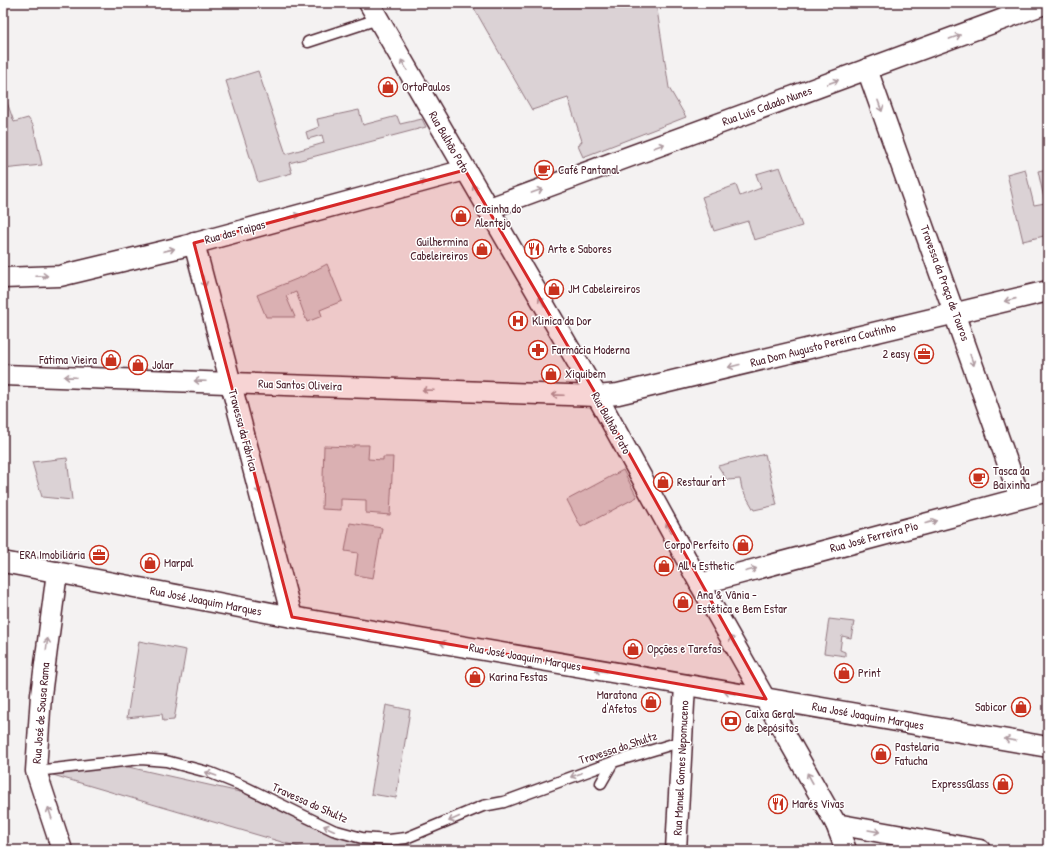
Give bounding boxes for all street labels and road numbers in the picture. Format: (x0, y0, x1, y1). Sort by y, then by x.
street label: Rua Luís Calado Nunes (720, 81, 814, 130)
street label: Rua Bulhão Pato (425, 108, 474, 176)
street label: Rua das Taipas (203, 215, 267, 248)
street label: Travessa da Praça de Touros (917, 223, 974, 343)
street label: Rua Dom Augusto Pereira Coutinho (748, 318, 898, 371)
street label: Rua Santos Oliveira (258, 375, 342, 394)
street label: Travessa da Fábrica (224, 387, 263, 473)
street label: Rua Bulhão Pato (587, 389, 636, 457)
street label: Rua José Ferreira Pio (828, 517, 920, 556)
street label: Rua José Joaquim Marques (149, 581, 264, 620)
street label: Rua José Joaquim Marques (468, 638, 583, 675)
street label: Rua José de Sousa Rama (28, 661, 53, 764)
street label: Rua José Joaquim Marques (811, 697, 926, 734)
street label: Rua Manuel Gomes Nepomuceno (668, 700, 693, 836)
street label: Travessa do Shultz (577, 727, 659, 768)
street label: Travessa do Shultz (270, 778, 351, 827)

